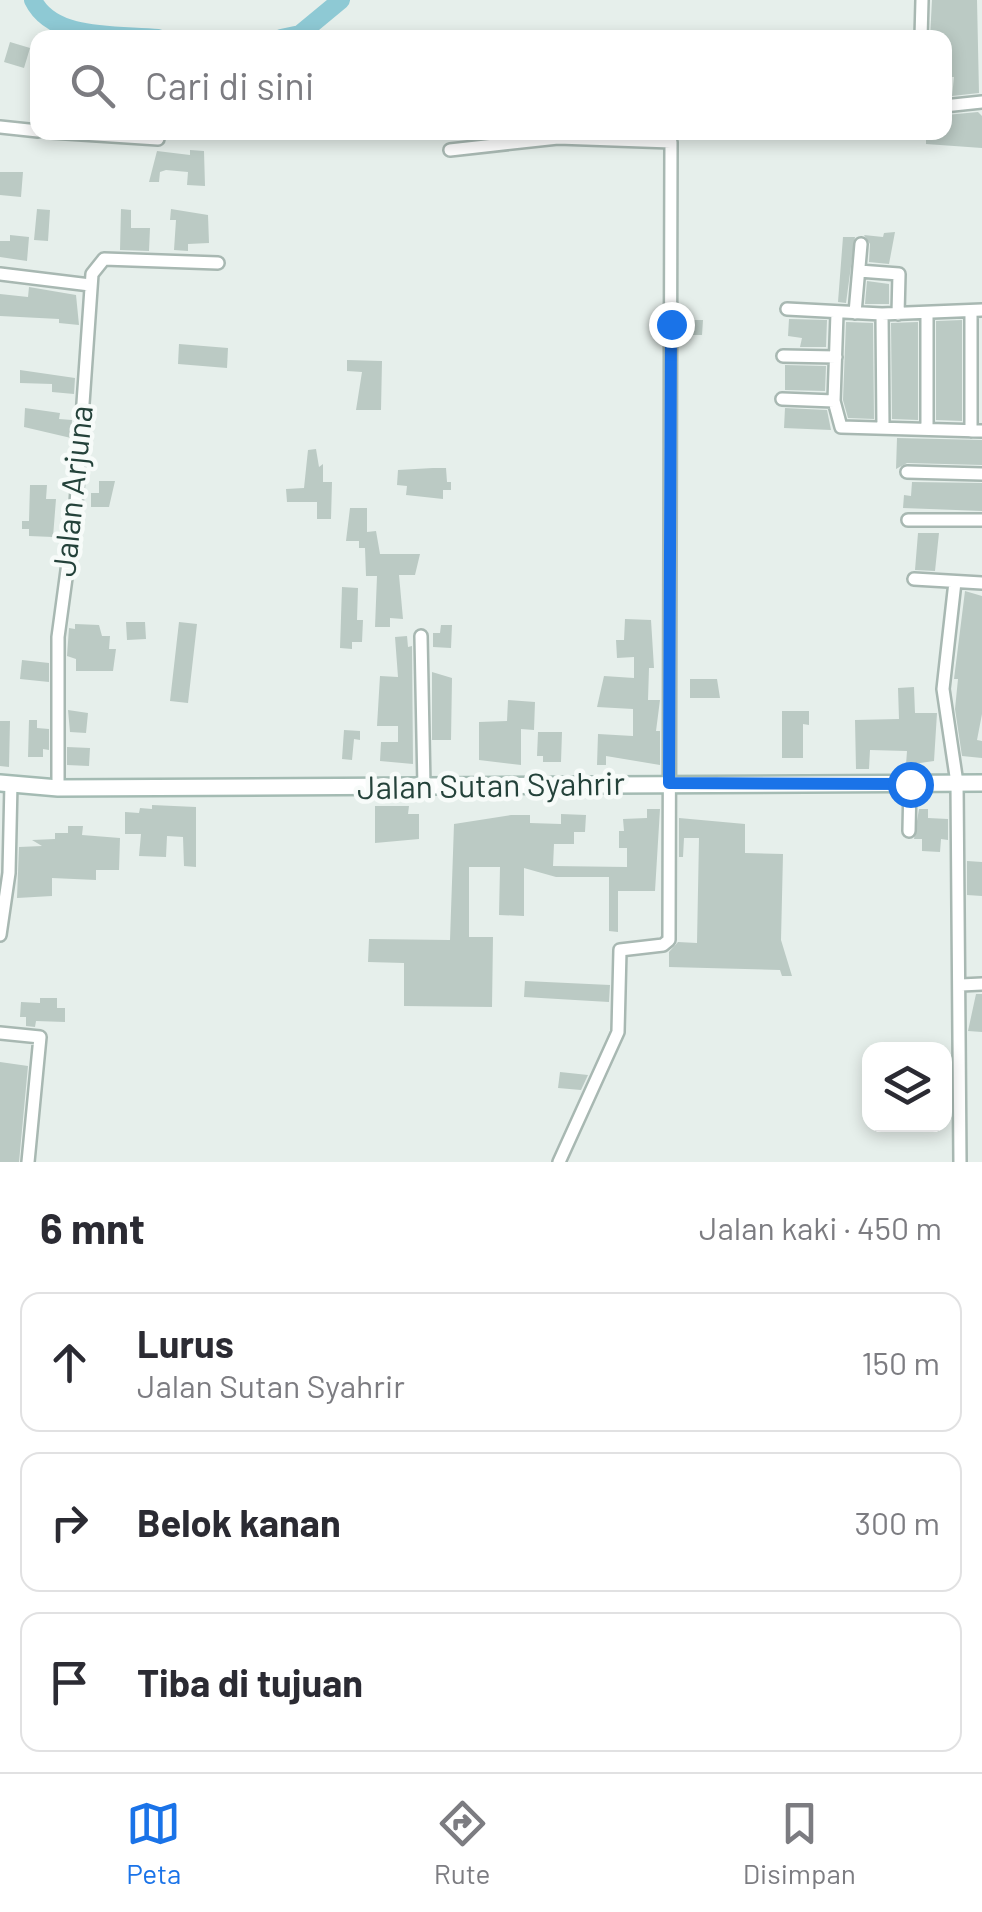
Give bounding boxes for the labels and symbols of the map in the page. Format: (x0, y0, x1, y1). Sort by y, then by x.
route end (649, 302, 695, 348)
street label: Jalan Arjuna (43, 403, 99, 578)
route start (888, 762, 934, 808)
street label: Jalan Sutan Syahrir (357, 763, 626, 805)

